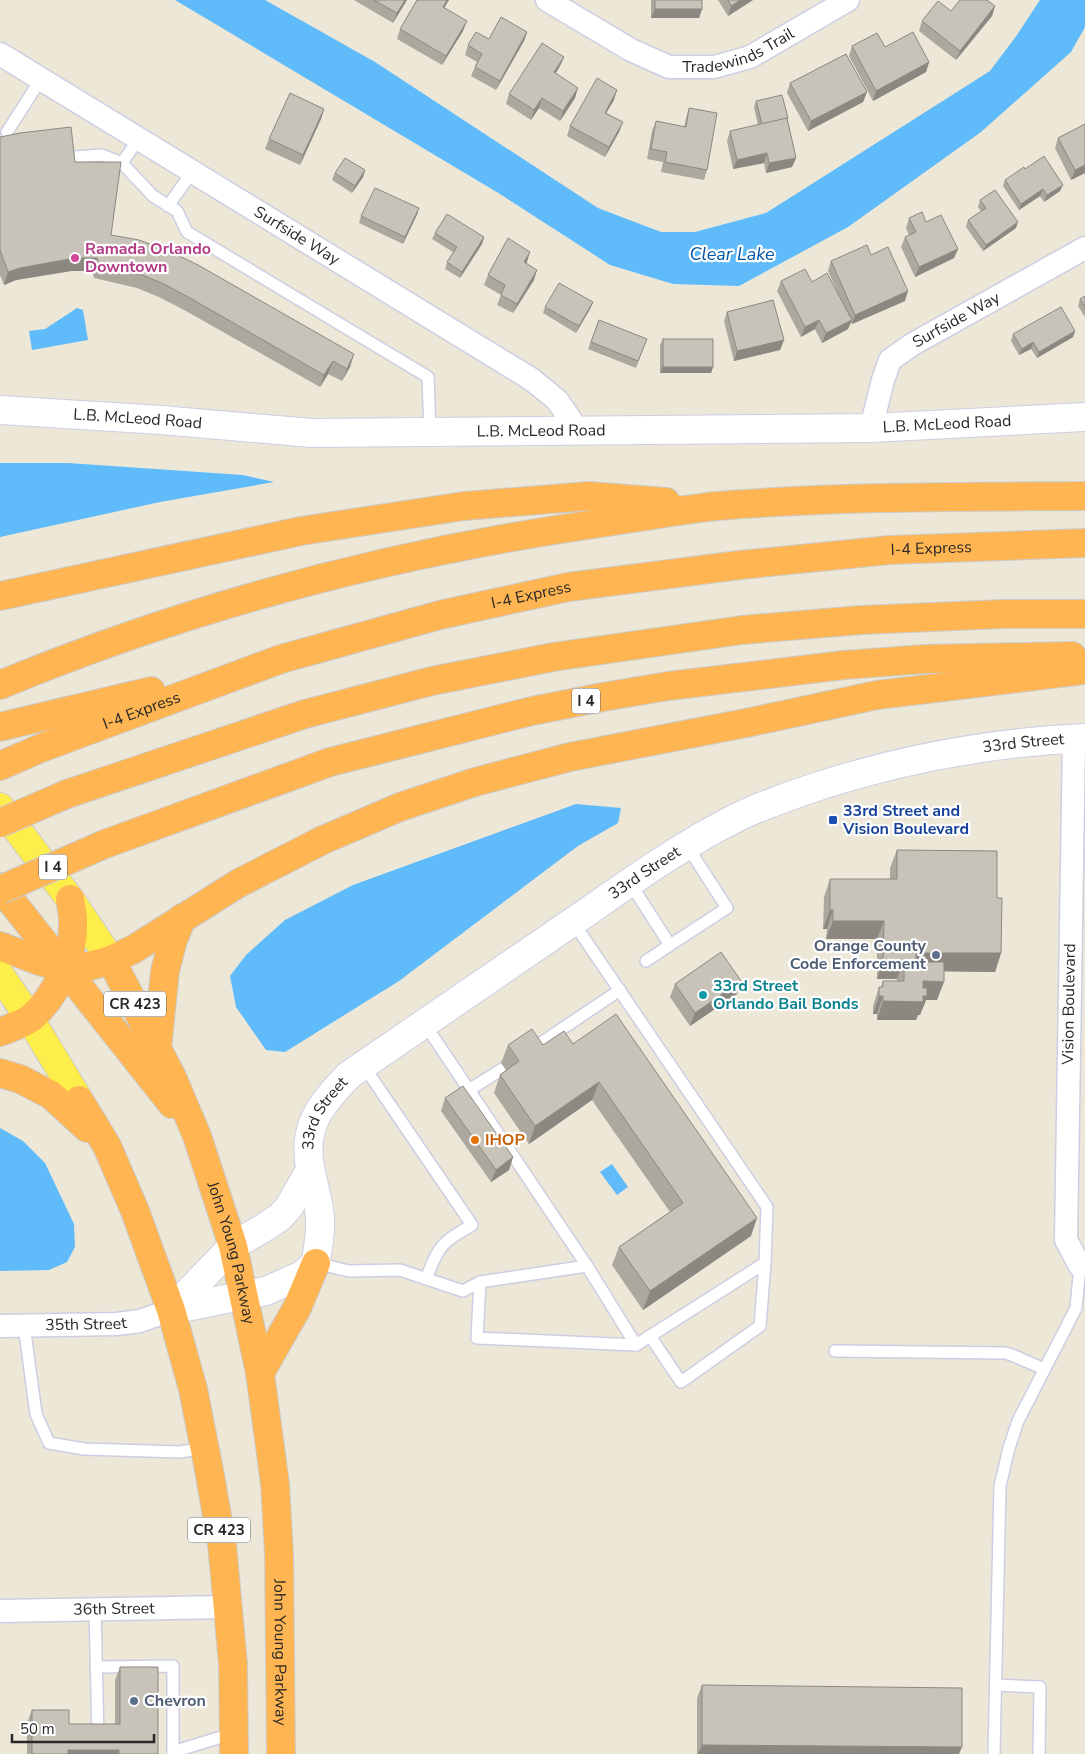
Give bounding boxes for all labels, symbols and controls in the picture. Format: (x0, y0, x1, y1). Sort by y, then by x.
street label: Tradewinds Trail (682, 22, 799, 78)
street label: Surfside Way (250, 201, 345, 271)
place label: Ramada Orlando Downtown (85, 238, 211, 278)
water label: Clear Lake (689, 242, 775, 266)
marker: Ramada Orlando Downtown (69, 252, 81, 264)
street label: Surfside Way (908, 286, 1004, 353)
street label: L.B. McLeod Road (73, 404, 203, 434)
street label: L.B. McLeod Road (882, 410, 1012, 438)
street label: L.B. McLeod Road (477, 419, 606, 443)
street label: I-4 Express (890, 536, 972, 561)
street label: I-4 Express (489, 576, 573, 614)
street label: I-4 Express (100, 686, 183, 735)
road number: I 4 (572, 688, 600, 714)
street label: 33rd Street (981, 728, 1065, 759)
place label: 33rd Street and Vision Boulevard (842, 800, 969, 840)
marker: 33rd Street and Vision Boulevard (827, 814, 839, 826)
street label: 33rd Street (604, 841, 685, 905)
road number: I 4 (39, 854, 67, 880)
place label: Orange County Code Enforcement (790, 935, 927, 975)
street label: Vision Boulevard (1057, 943, 1081, 1066)
marker: Orange County Code Enforcement (930, 949, 942, 961)
place label: 33rd Street Orlando Bail Bonds (713, 975, 859, 1015)
marker: 33rd Street Orlando Bail Bonds (697, 989, 709, 1001)
road number: CR 423 (104, 992, 166, 1016)
street label: 33rd Street (297, 1072, 353, 1151)
place label: IHOP (485, 1129, 525, 1151)
marker: IHOP (469, 1134, 481, 1146)
street label: John Young Parkway (201, 1178, 260, 1327)
street label: 35th Street (45, 1312, 129, 1336)
road number: CR 423 (188, 1518, 250, 1542)
street label: John Young Parkway (268, 1578, 292, 1727)
street label: 36th Street (73, 1597, 155, 1621)
place label: Chevron (144, 1690, 206, 1712)
marker: Chevron (128, 1695, 140, 1707)
scale bar (12, 1712, 155, 1744)
text: 50 m (20, 1719, 55, 1739)

